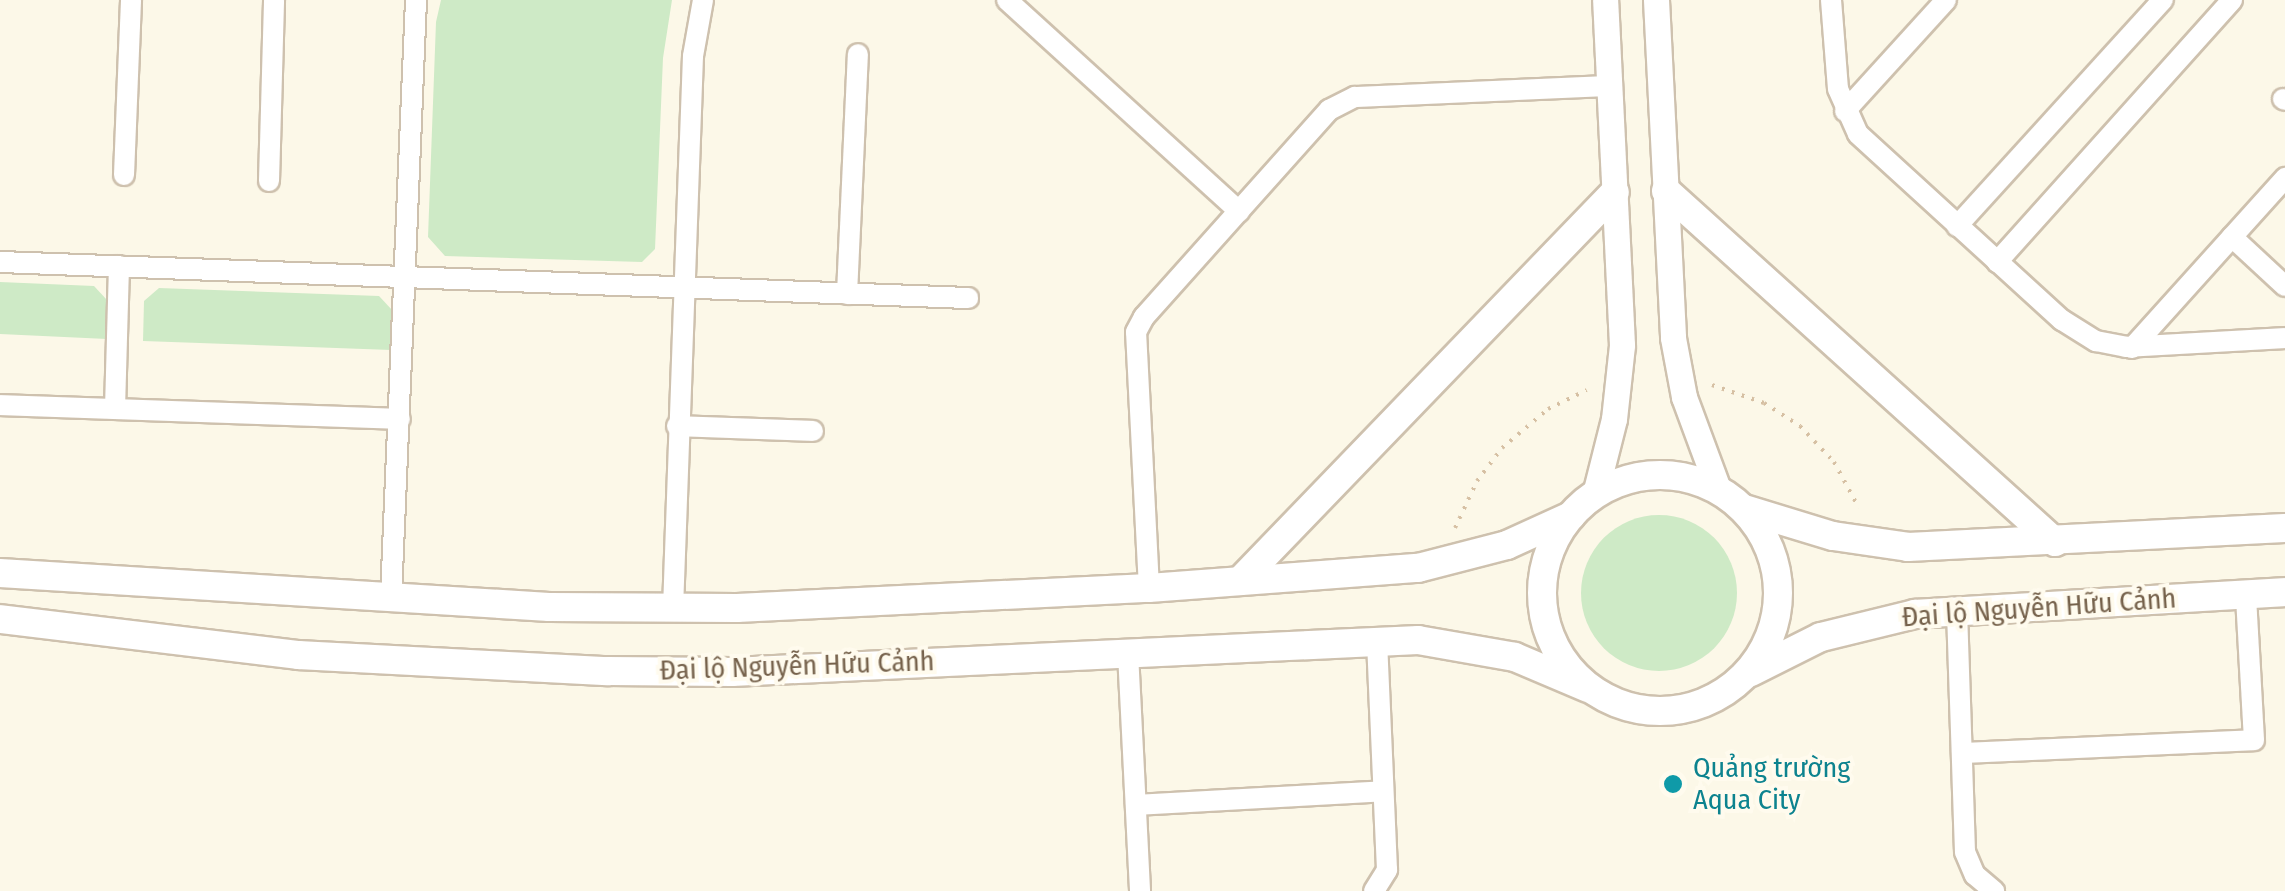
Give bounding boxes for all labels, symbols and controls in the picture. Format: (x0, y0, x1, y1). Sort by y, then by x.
street label: Đại lộ Nguyễn Hữu Cảnh (1901, 582, 2177, 634)
street label: Đại lộ Nguyễn Hữu Cảnh (659, 644, 935, 688)
place label: Quảng trường Aqua City (1693, 751, 1850, 817)
marker: Quảng trường Aqua City (1662, 773, 1684, 795)

